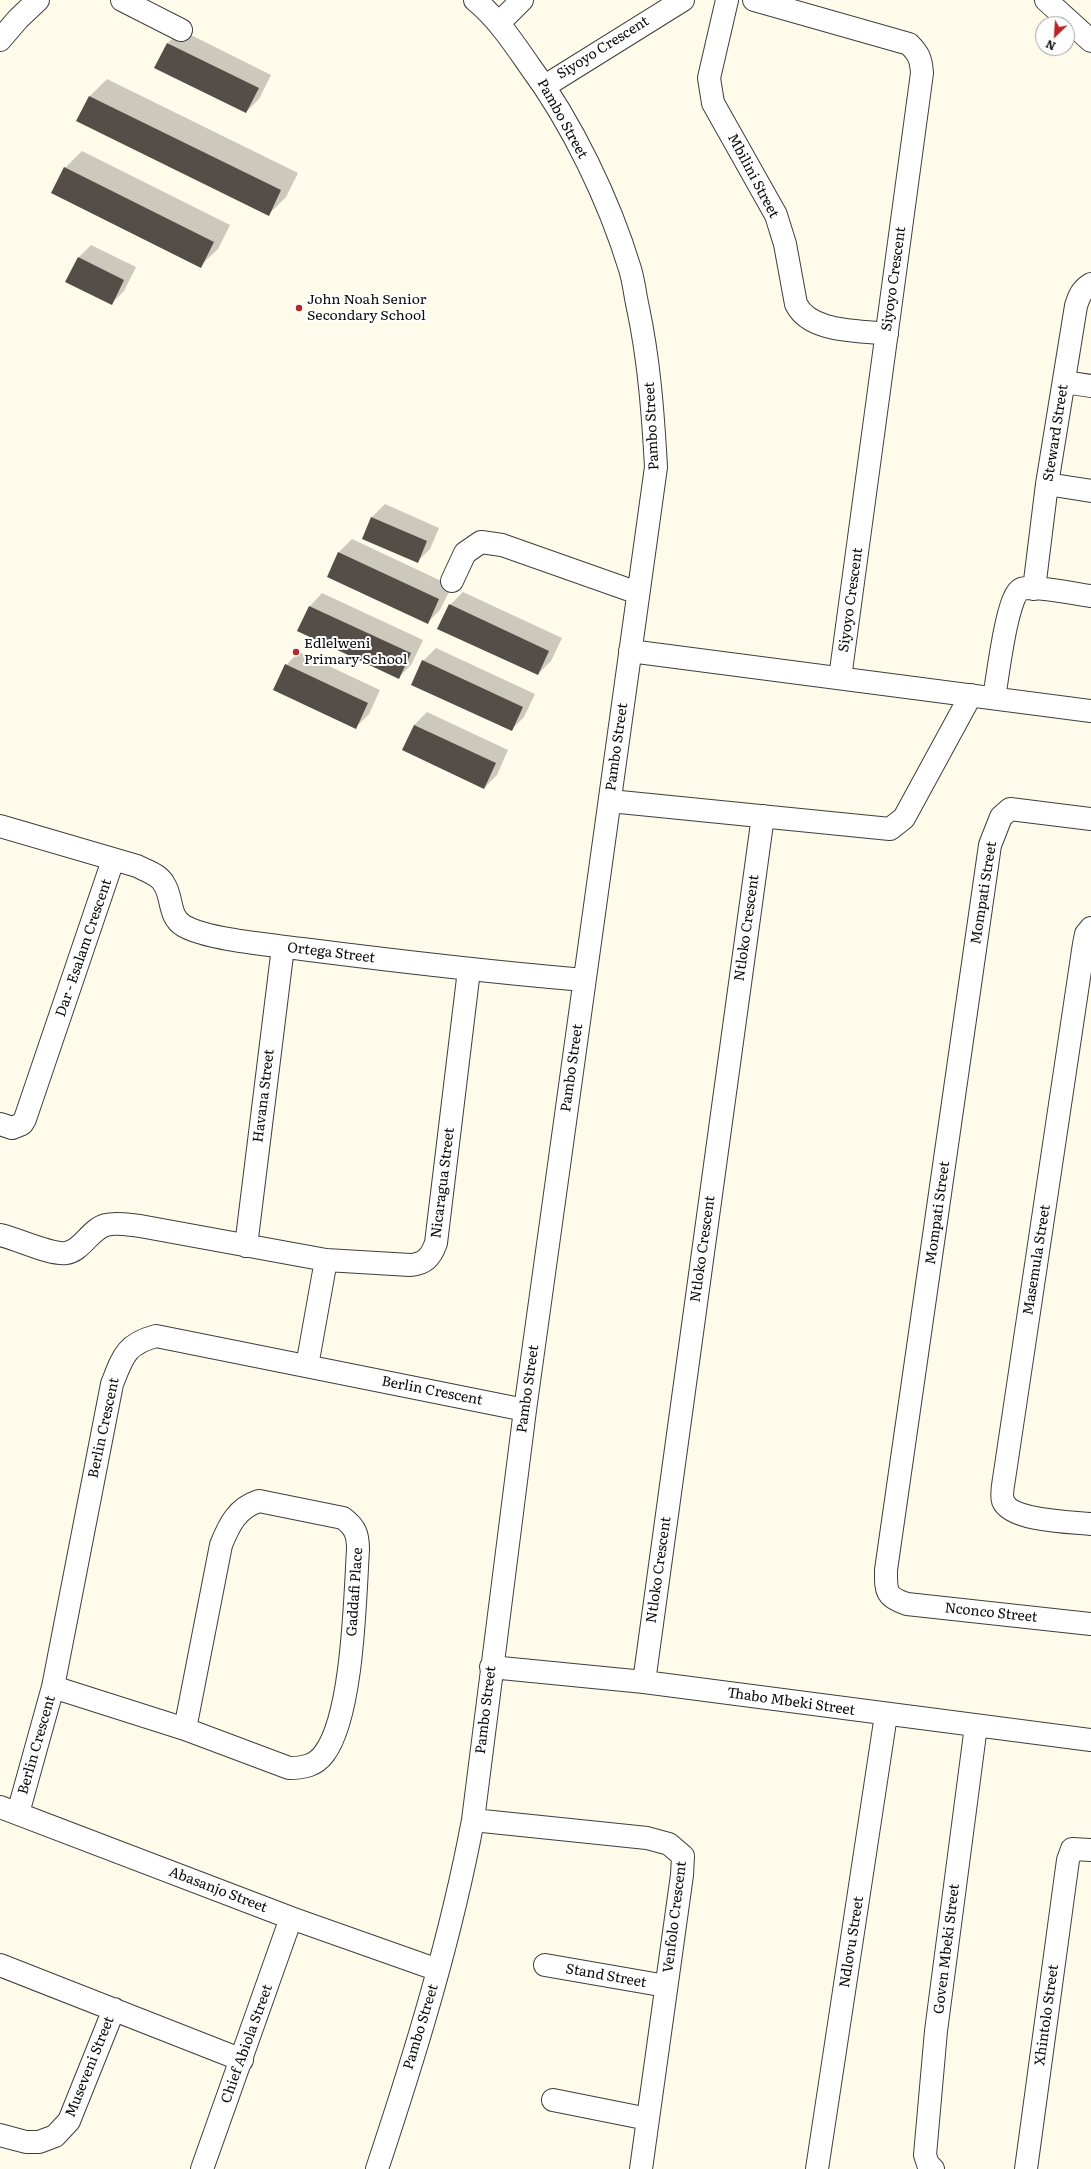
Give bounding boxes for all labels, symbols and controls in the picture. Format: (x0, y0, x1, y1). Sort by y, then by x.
street label: Siyoyo Crescent (554, 13, 652, 83)
north arrow (1035, 16, 1075, 56)
text: N (1043, 37, 1058, 55)
street label: Pambo Street (533, 76, 591, 162)
street label: Mbilini Street (724, 131, 782, 221)
street label: Siyoyo Crescent (878, 226, 910, 332)
place label: John Noah Senior Secondary School (307, 292, 426, 324)
marker: John Noah Senior Secondary School (294, 303, 304, 313)
street label: Pambo Street (641, 381, 663, 471)
street label: Steward Street (1040, 383, 1072, 483)
street label: Siyoyo Crescent (835, 547, 867, 653)
place label: Edlelweni Primary School (304, 636, 408, 668)
marker: Edlelweni Primary School (291, 647, 301, 657)
street label: Pambo Street (603, 702, 631, 792)
street label: Mompati Street (968, 840, 1000, 946)
street label: Ntloko Crescent (731, 874, 763, 982)
street label: Dar - Esalam Crescent (52, 877, 116, 1019)
street label: Ortega Street (286, 939, 376, 967)
street label: Pambo Street (558, 1023, 586, 1113)
street label: Havana Street (250, 1048, 278, 1144)
street label: Nicaragua Street (428, 1127, 458, 1239)
street label: Mompati Street (922, 1160, 954, 1266)
street label: Ntloko Crescent (687, 1195, 719, 1303)
street label: Masemula Street (1020, 1203, 1054, 1317)
street label: Pambo Street (514, 1344, 542, 1434)
street label: Berlin Crescent (380, 1373, 484, 1409)
street label: Berlin Crescent (85, 1376, 123, 1480)
street label: Ntloko Crescent (643, 1516, 675, 1624)
street label: Gaddafi Place (344, 1547, 366, 1637)
street label: Nconco Street (944, 1600, 1038, 1626)
street label: Pambo Street (472, 1665, 500, 1755)
street label: Thabo Mbeki Street (726, 1685, 856, 1719)
street label: Berlin Crescent (15, 1694, 59, 1796)
street label: Venfolo Crescent (660, 1860, 690, 1974)
street label: Abasanjo Street (166, 1864, 270, 1916)
street label: Goven Mbeki Street (931, 1883, 963, 2015)
street label: Ndlovu Street (836, 1895, 868, 1989)
street label: Stand Street (564, 1961, 648, 1991)
street label: Xhintolo Street (1032, 1963, 1062, 2067)
street label: Chief Abiola Street (218, 1982, 276, 2106)
street label: Pambo Street (400, 1982, 442, 2072)
street label: Museveni Street (62, 2014, 118, 2120)

